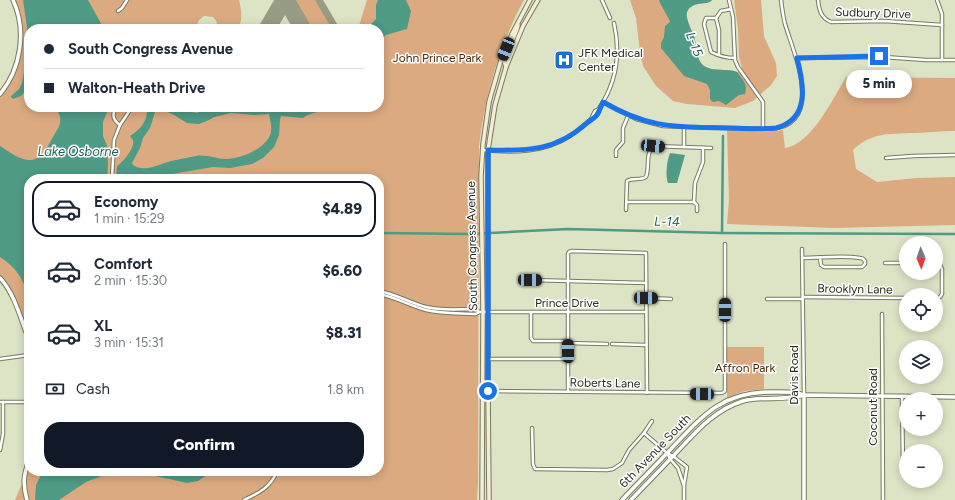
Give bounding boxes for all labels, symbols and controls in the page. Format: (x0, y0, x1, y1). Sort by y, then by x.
street label: Sudbury Drive (835, 5, 912, 21)
water label: L-15 (683, 30, 706, 59)
car (496, 36, 516, 62)
text: South Congress Avenue (68, 40, 233, 58)
place label: JFK Medical Center (578, 46, 643, 74)
route end (870, 47, 888, 65)
hospital icon: JFK Medical Center (553, 49, 575, 71)
park label: John Prince Park (393, 51, 482, 65)
callout: 5 min (846, 70, 912, 98)
text: 5 min (862, 76, 896, 91)
text: Walton-Heath Drive (68, 79, 205, 97)
car (640, 139, 666, 153)
water label: Lake Osborne (37, 144, 119, 159)
street label: South Congress Avenue (464, 180, 480, 311)
icon: car (46, 191, 82, 227)
text: Economy (94, 193, 159, 211)
text: $4.89 (322, 200, 362, 218)
text: 1 min · 15:29 (94, 211, 164, 226)
water label: L-14 (654, 214, 680, 229)
north arrow (899, 236, 943, 280)
map controls (899, 236, 943, 488)
icon: car (46, 253, 82, 289)
text: Comfort (94, 255, 153, 273)
text: $6.60 (322, 262, 362, 280)
text: 2 min · 15:30 (94, 273, 167, 288)
car (518, 274, 542, 286)
street label: Brooklyn Lane (817, 281, 893, 297)
button: locate (899, 288, 943, 332)
car (634, 292, 658, 304)
street label: Prince Drive (535, 296, 600, 310)
car (719, 298, 731, 322)
icon: car (46, 315, 82, 351)
text: XL (94, 317, 112, 335)
text: $8.31 (326, 324, 362, 342)
text: 3 min · 15:31 (94, 335, 164, 350)
car (562, 339, 574, 363)
button: layers (899, 340, 943, 384)
street label: Davis Road (787, 345, 801, 405)
park label: Affron Park (715, 361, 775, 375)
street label: Coconut Road (866, 368, 880, 446)
street label: Roberts Lane (569, 375, 641, 391)
icon: cash (44, 378, 66, 400)
text: Cash (76, 380, 110, 398)
text: 1.8 km (327, 382, 364, 397)
route start (479, 382, 497, 400)
car (690, 388, 714, 400)
button: + (899, 392, 943, 436)
street label: 6th Avenue South (616, 411, 694, 491)
button: Confirm (44, 422, 364, 468)
button: − (899, 444, 943, 488)

